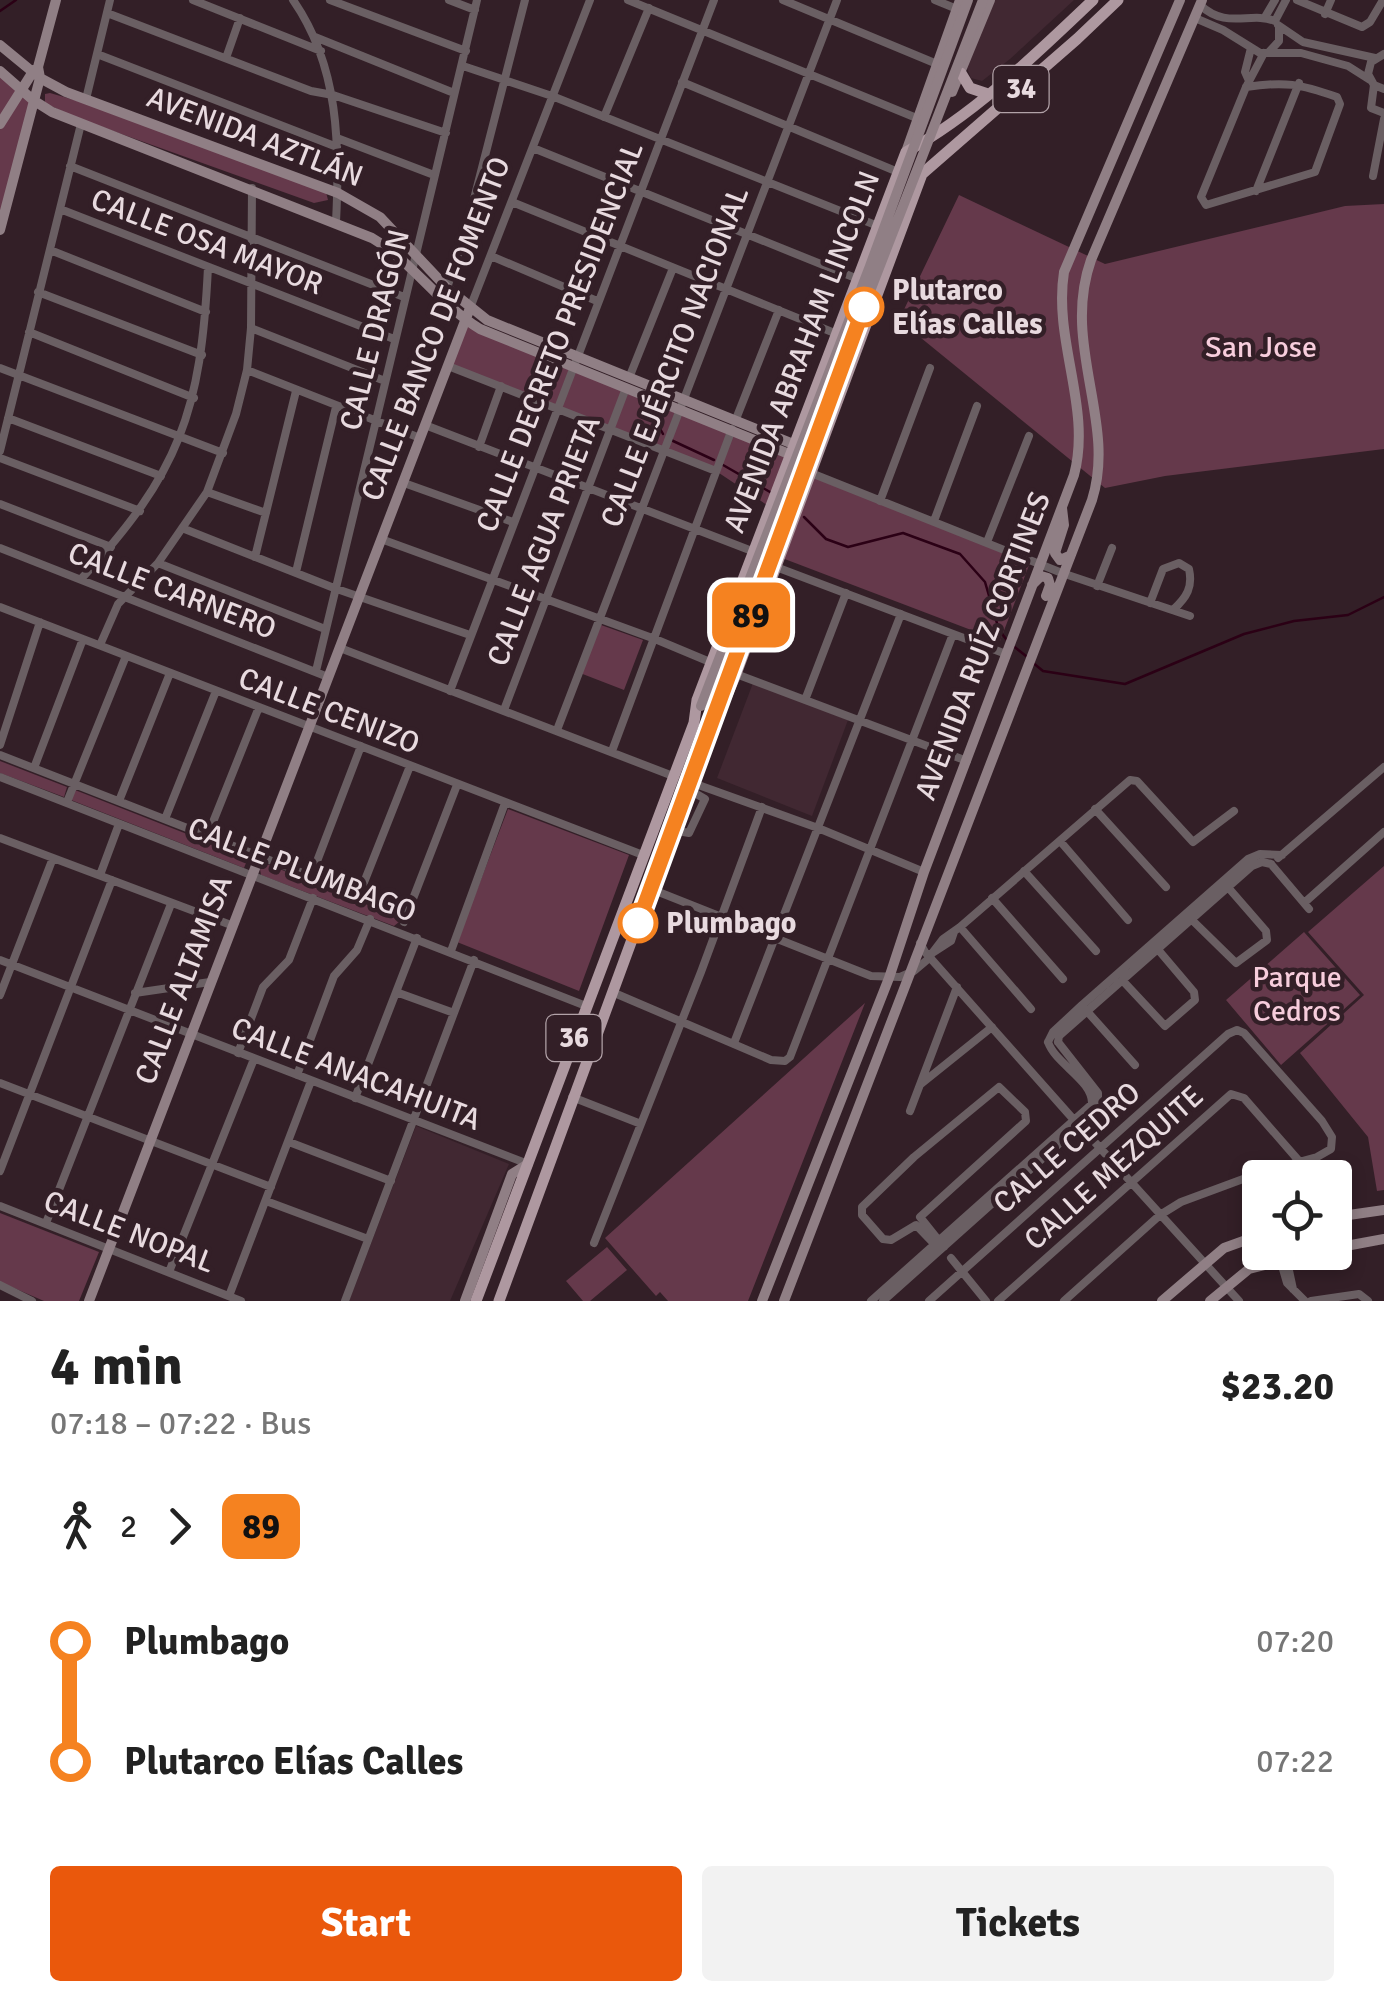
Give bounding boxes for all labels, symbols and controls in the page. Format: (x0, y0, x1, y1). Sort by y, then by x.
road number: 34 (994, 66, 1048, 112)
street label: AVENIDA AZTLÁN (142, 79, 368, 195)
street label: CALLE DECRETO PRESIDENCIAL (468, 137, 652, 537)
street label: CALLE BANCO DE FOMENTO (353, 152, 519, 506)
street label: AVENIDA ABRAHAM LINCOLN (716, 166, 888, 538)
street label: CALLE OSA MAYOR (86, 181, 328, 303)
street label: CALLE EJÉRCITO NACIONAL (593, 181, 757, 533)
street label: CALLE DRAGÓN (332, 226, 418, 434)
place label: Plutarco Elías Calles (892, 272, 1042, 343)
marker: Plutarco Elías Calles (845, 288, 883, 326)
park label: San Jose (1205, 329, 1317, 366)
street label: CALLE AGUA PRIETA (479, 411, 609, 671)
street label: AVENIDA RUÍZ CORTINES (907, 487, 1059, 805)
street label: CALLE CARNERO (63, 534, 281, 648)
line badge: 89 (706, 582, 796, 648)
text: 89 (732, 594, 770, 637)
street label: CALLE CENIZO (233, 660, 425, 762)
street label: CALLE PLUMBAGO (182, 809, 422, 931)
street label: CALLE ALTAMISA (127, 870, 241, 1090)
marker: Plumbago (619, 904, 657, 942)
place label: Plumbago (666, 905, 796, 942)
park label: Parque Cedros (1252, 959, 1342, 1030)
street label: CALLE ANACAHUITA (226, 1009, 486, 1139)
road number: 36 (546, 1015, 602, 1061)
street label: CALLE CEDRO (986, 1074, 1148, 1222)
street label: CALLE MEZQUITE (1017, 1078, 1211, 1258)
map controls (1242, 1160, 1352, 1270)
button: locate (1242, 1160, 1352, 1270)
street label: CALLE NOPAL (38, 1183, 220, 1281)
text: 4 min (50, 1332, 183, 1400)
text: $23.20 (1221, 1363, 1334, 1410)
text: 07:18 – 07:22 · Bus (50, 1404, 311, 1443)
icon: walk (50, 1499, 105, 1554)
icon: forward (152, 1499, 207, 1554)
text: 89 (242, 1505, 280, 1548)
text: 2 (120, 1507, 137, 1546)
text: Plumbago (124, 1618, 289, 1665)
text: 07:20 (1256, 1622, 1334, 1661)
text: Plutarco Elías Calles (124, 1738, 463, 1785)
text: 07:22 (1256, 1742, 1334, 1781)
button: Start (50, 1866, 682, 1981)
button: Tickets (702, 1866, 1334, 1981)

